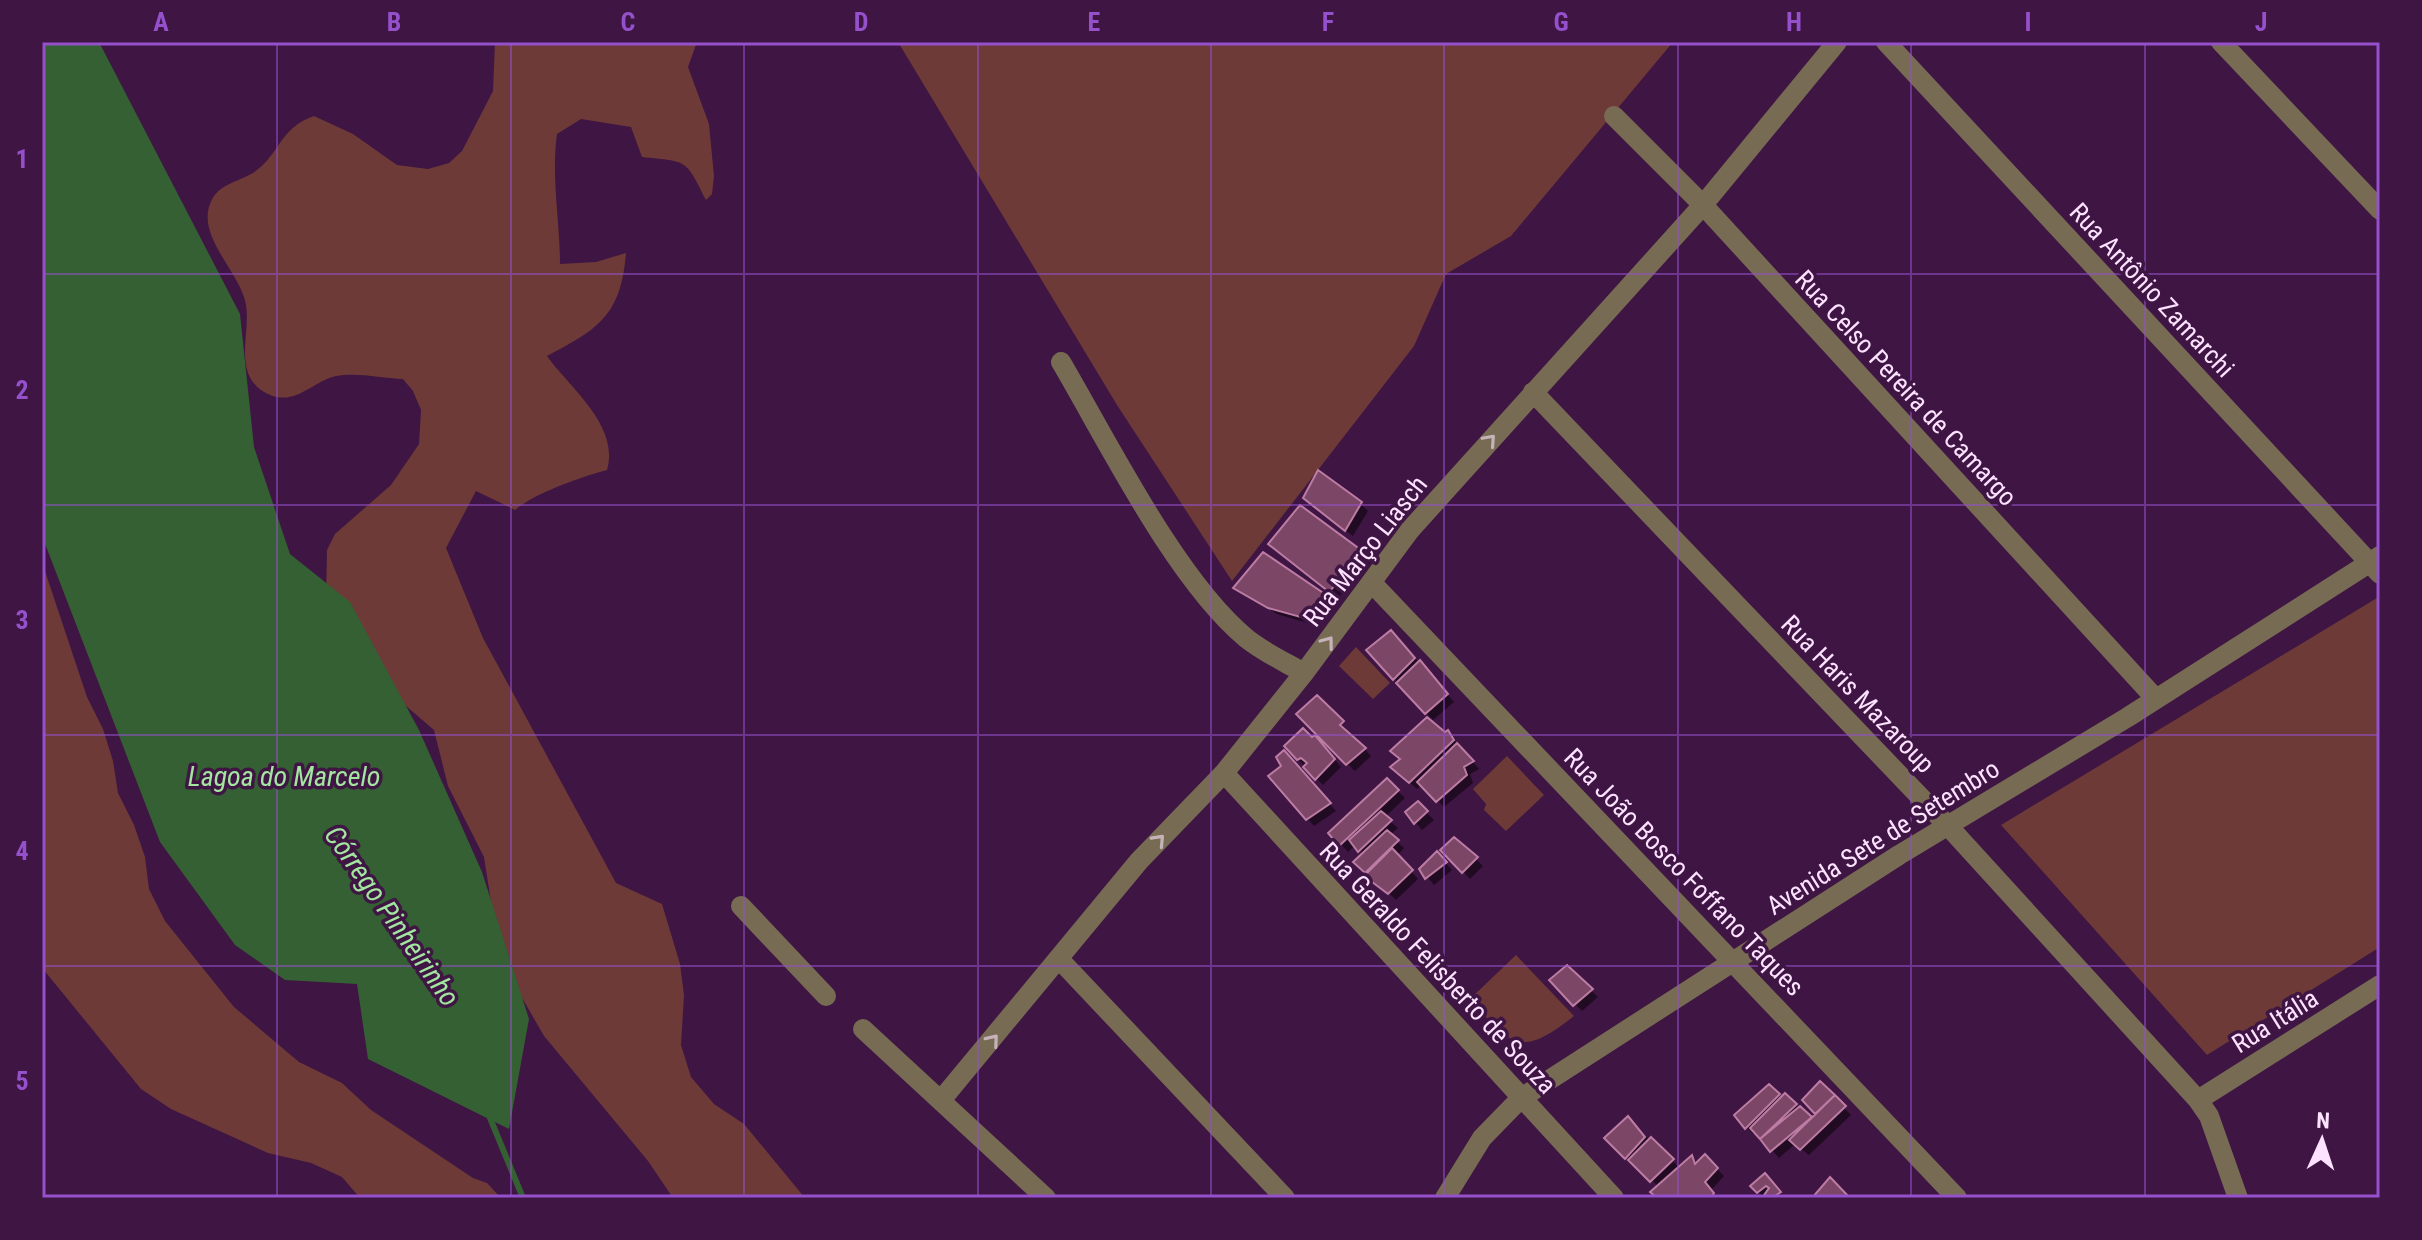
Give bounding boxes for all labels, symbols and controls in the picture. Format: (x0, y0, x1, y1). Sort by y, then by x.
text: A (153, 7, 169, 37)
text: B (387, 7, 401, 37)
text: C (621, 7, 636, 37)
text: D (854, 7, 868, 37)
text: E (1088, 7, 1101, 37)
text: F (1322, 7, 1334, 37)
text: G (1553, 7, 1569, 37)
text: H (1786, 7, 1802, 37)
text: I (2024, 7, 2032, 37)
text: J (2255, 7, 2267, 37)
text: 1 (15, 144, 29, 174)
street label: Rua Antônio Zamarchi (2064, 197, 2240, 383)
street label: Rua Celso Pereira de Camargo (1789, 264, 2023, 512)
text: 2 (15, 375, 29, 405)
one-way arrow (1480, 434, 1495, 449)
street label: Rua Março Liasch (1297, 470, 1433, 632)
text: 3 (15, 605, 29, 635)
street label: Rua Haris Mazaroup (1775, 609, 1941, 779)
one-way arrow (1318, 636, 1332, 651)
street label: Rua João Bosco Foffano Taques (1558, 742, 1810, 1002)
street label: Avenida Sete de Setembro (1761, 753, 2005, 921)
water label: Lagoa do Marcelo (188, 760, 380, 793)
water label: Córrego Pinheirinho (318, 820, 466, 1012)
one-way arrow (1150, 835, 1165, 849)
text: 4 (15, 836, 29, 866)
street label: Rua Geraldo Felisberto de Souza (1314, 836, 1562, 1100)
street label: Rua Itália (2226, 983, 2324, 1059)
one-way arrow (983, 1034, 998, 1049)
text: 5 (15, 1066, 29, 1096)
north arrow (2282, 1100, 2362, 1180)
text: N (2316, 1108, 2330, 1133)

